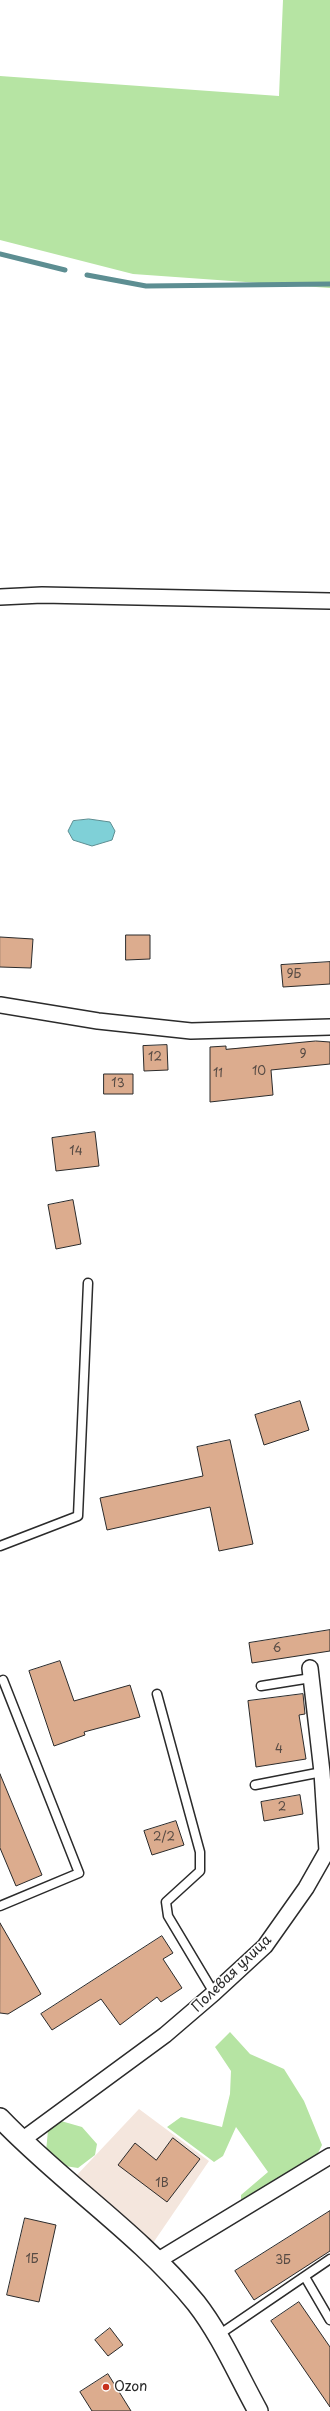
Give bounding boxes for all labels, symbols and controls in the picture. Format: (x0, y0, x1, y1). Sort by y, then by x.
house number: 9Б (287, 968, 301, 982)
house number: 9 (299, 1048, 307, 1062)
house number: 12 (148, 1051, 162, 1065)
house number: 10 (252, 1065, 266, 1079)
house number: 11 (213, 1067, 223, 1081)
house number: 13 (111, 1077, 125, 1091)
house number: 14 (69, 1145, 83, 1159)
house number: 6 (273, 1642, 281, 1656)
house number: 4 (275, 1743, 283, 1757)
house number: 2 (278, 1801, 286, 1815)
house number: 2/2 (153, 1831, 175, 1845)
street label: Полевая улица (189, 1932, 275, 2016)
house number: 1В (155, 2177, 169, 2191)
house number: 1Б (25, 2253, 39, 2267)
house number: 3Б (275, 2254, 291, 2268)
place label: Ozon (114, 2379, 147, 2395)
marker: Ozon (101, 2382, 111, 2392)

